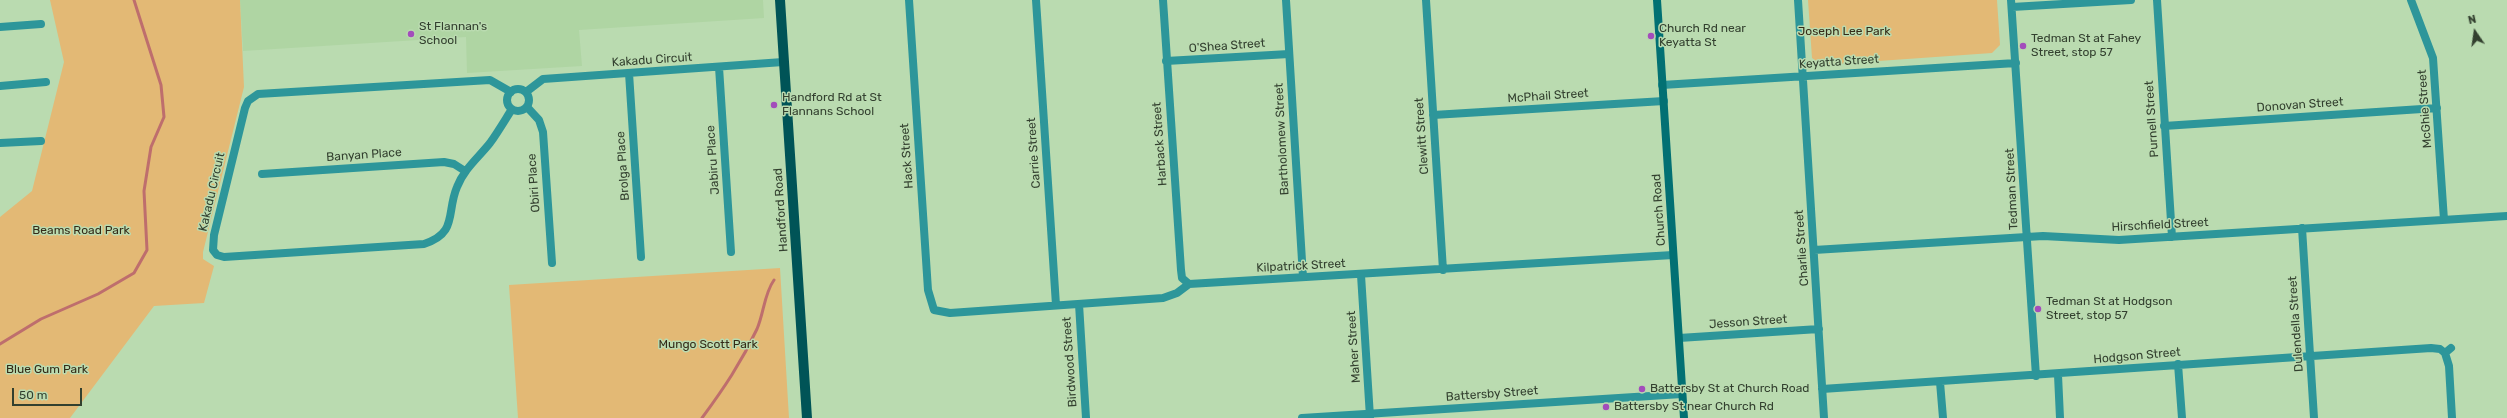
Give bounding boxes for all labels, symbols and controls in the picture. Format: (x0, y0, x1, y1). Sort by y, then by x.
north arrow (2455, 12, 2495, 52)
text: N (2467, 13, 2478, 27)
place label: St Flannan's School (419, 20, 487, 48)
place label: Church Rd near Keyatta St (1659, 22, 1746, 50)
park label: Joseph Lee Park (1798, 25, 1890, 39)
marker: St Flannan's School (406, 29, 416, 39)
marker: Church Rd near Keyatta St (1646, 31, 1656, 41)
place label: Tedman St at Fahey Street, stop 57 (2031, 32, 2141, 60)
street label: O'Shea Street (1188, 36, 1266, 56)
marker: Tedman St at Fahey Street, stop 57 (2018, 41, 2028, 51)
street label: Kakadu Circuit (611, 50, 693, 70)
street label: Keyatta Street (1799, 52, 1879, 72)
street label: McGhie Street (2415, 69, 2435, 149)
street label: Purnell Street (2142, 80, 2162, 158)
street label: Bartholomew Street (1272, 83, 1292, 195)
street label: McPhail Street (1507, 86, 1589, 106)
place label: Handford Rd at St Flannans School (782, 91, 882, 119)
street label: Donovan Street (2256, 95, 2344, 115)
street label: Clewitt Street (1412, 97, 1432, 175)
marker: Handford Rd at St Flannans School (769, 100, 779, 110)
street label: Harback Street (1150, 102, 1170, 186)
street label: Carrie Street (1024, 117, 1044, 189)
street label: Hack Street (898, 123, 916, 189)
street label: Jabiru Place (703, 125, 723, 195)
street label: Brolga Place (613, 131, 633, 201)
street label: Banyan Place (326, 145, 402, 165)
street label: Tedman Street (2003, 148, 2021, 230)
street label: Kakadu Circuit (196, 151, 228, 233)
street label: Obiri Place (525, 153, 543, 213)
street label: Handford Road (771, 168, 791, 252)
street label: Church Road (1649, 173, 1669, 247)
street label: Charlie Street (1792, 209, 1812, 287)
street label: Hirschfield Street (2111, 215, 2209, 235)
park label: Beams Road Park (32, 224, 130, 238)
street label: Kilpatrick Street (1256, 256, 1346, 276)
street label: Dulendella Street (2285, 275, 2307, 373)
place label: Tedman St at Hodgson Street, stop 57 (2046, 295, 2172, 323)
marker: Tedman St at Hodgson Street, stop 57 (2033, 304, 2043, 314)
street label: Maher Street (1344, 310, 1364, 384)
street label: Jesson Street (1708, 312, 1788, 332)
street label: Birdwood Street (1060, 316, 1080, 408)
park label: Mungo Scott Park (658, 338, 758, 352)
street label: Hodgson Street (2093, 345, 2181, 367)
park label: Blue Gum Park (6, 363, 88, 377)
scale bar (14, 380, 84, 406)
place label: Battersby St at Church Road (1650, 382, 1809, 396)
street label: Battersby Street (1445, 384, 1539, 404)
marker: Battersby St at Church Road (1637, 384, 1647, 394)
text: 50 m (19, 388, 47, 402)
place label: Battersby St near Church Rd (1614, 400, 1774, 414)
marker: Battersby St near Church Rd (1601, 402, 1611, 412)

